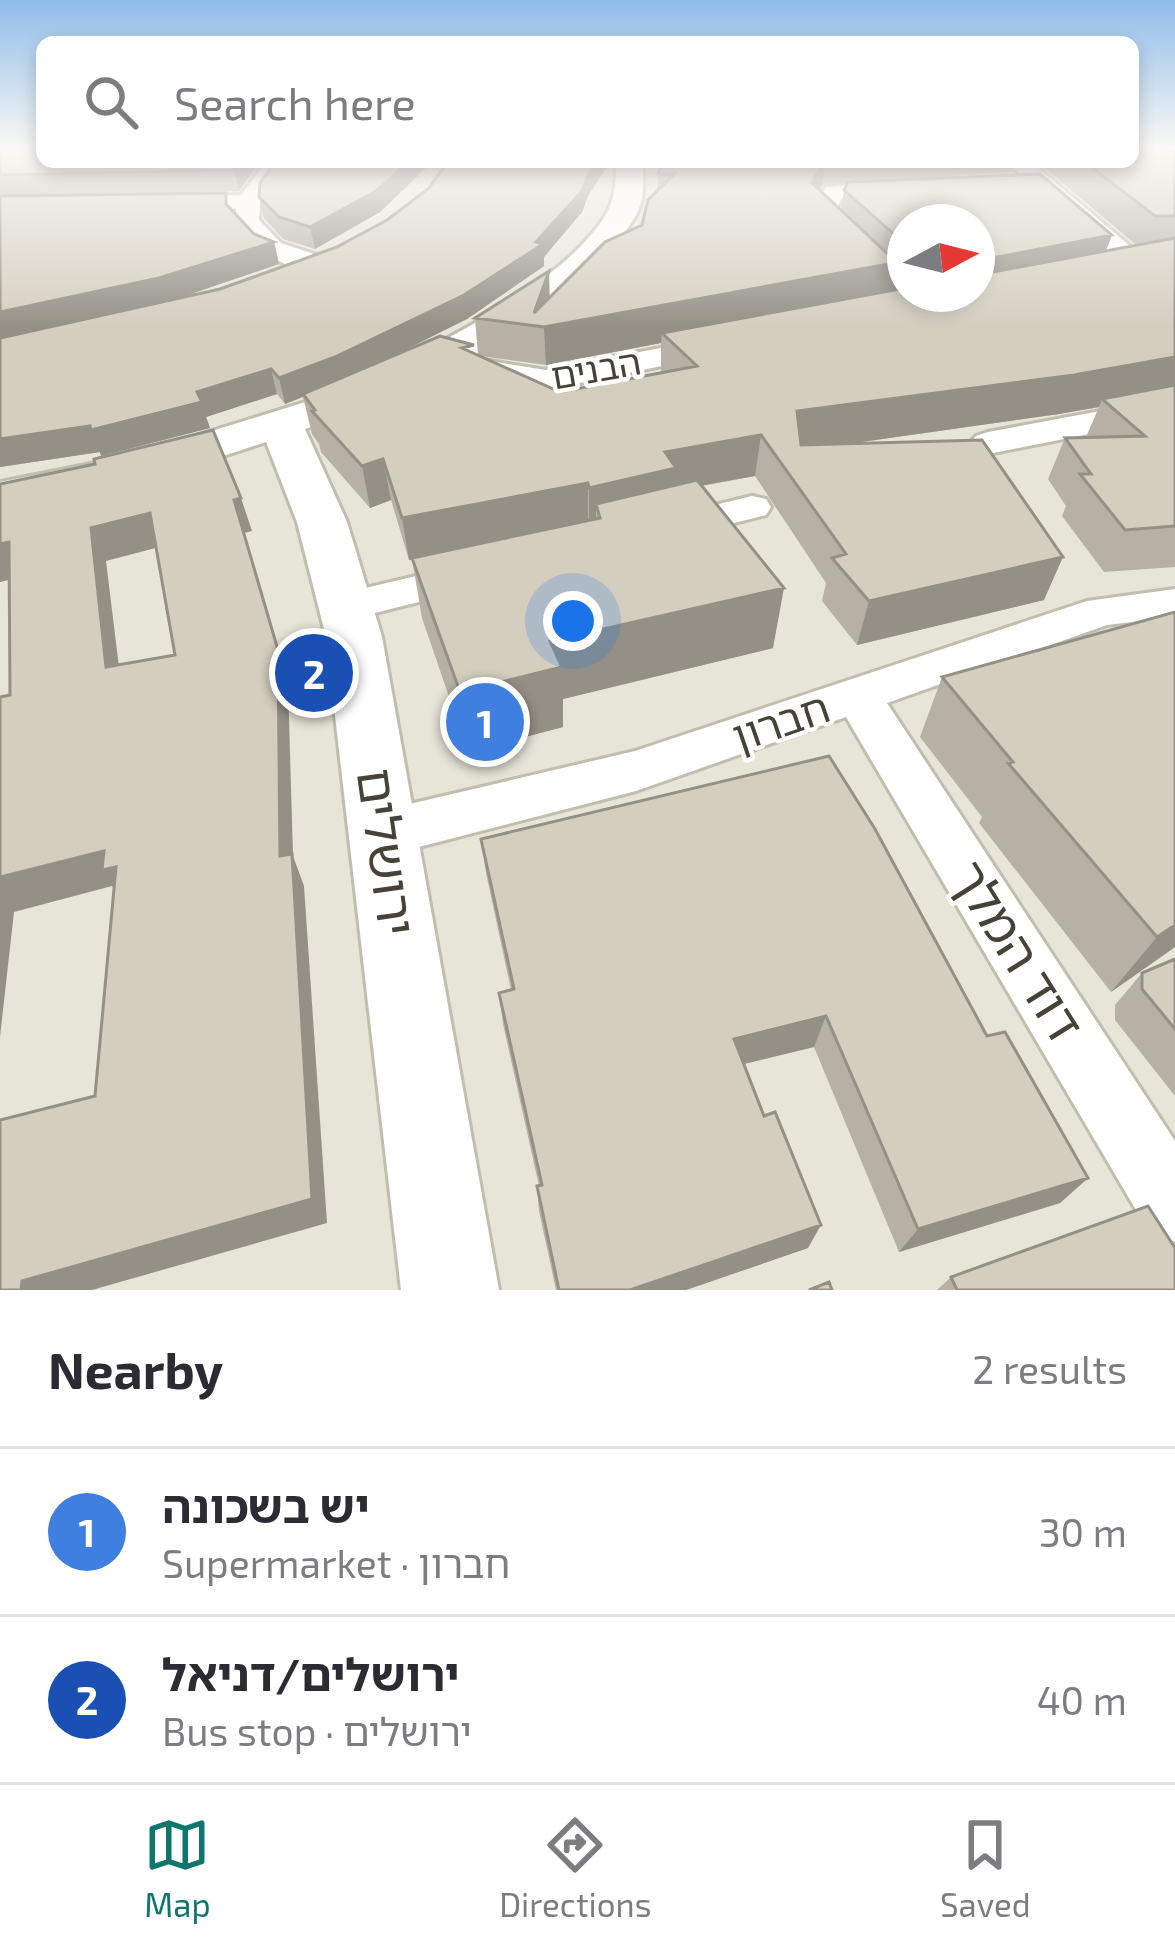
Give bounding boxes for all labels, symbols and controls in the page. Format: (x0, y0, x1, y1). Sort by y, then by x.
search box (36, 36, 1139, 168)
icon: search (78, 69, 144, 135)
text: Search here (174, 75, 416, 129)
north arrow (887, 204, 995, 312)
street label: הבנים (547, 338, 644, 397)
your location (543, 591, 603, 651)
pin: 2 (275, 628, 353, 718)
pin: 1 (446, 677, 524, 767)
street label: חברון (725, 680, 835, 760)
street label: ירושלים (347, 764, 430, 939)
street label: דוד המלך (940, 848, 1098, 1051)
text: Nearby (48, 1338, 223, 1399)
text: 2 results (972, 1345, 1127, 1392)
text: יש בשכונה (162, 1478, 370, 1532)
text: 1 (79, 1508, 95, 1555)
text: 30 m (1039, 1508, 1127, 1555)
text: Supermarket · חברון (162, 1539, 510, 1586)
text: ירושלים/דניאל (162, 1646, 460, 1700)
text: 2 (76, 1676, 98, 1723)
text: 40 m (1037, 1676, 1127, 1723)
text: Bus stop · ירושלים (162, 1707, 472, 1754)
tab: Map (144, 1812, 211, 1924)
tab: Directions (499, 1812, 651, 1924)
tab: Saved (940, 1812, 1031, 1924)

